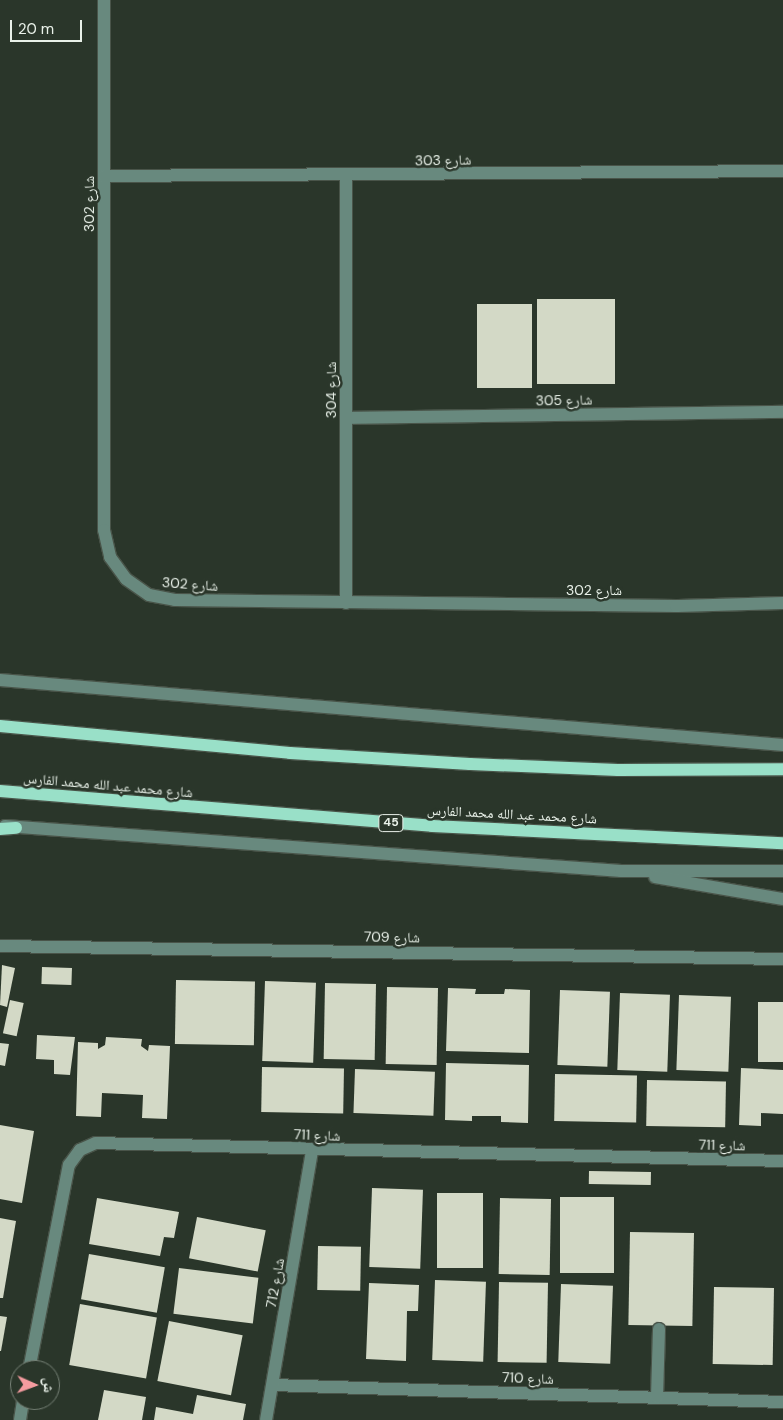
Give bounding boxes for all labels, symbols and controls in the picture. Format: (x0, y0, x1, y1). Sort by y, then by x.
scale bar (12, 10, 85, 42)
text: 20 m (18, 19, 54, 39)
street label: شارع 303 (415, 151, 471, 169)
street label: شارع 302 (81, 176, 97, 232)
street label: شارع 304 (323, 362, 339, 418)
street label: شارع 305 (535, 391, 593, 409)
street label: شارع 302 (161, 574, 219, 594)
street label: شارع 302 (566, 582, 622, 598)
street label: شارع محمد عبد الله محمد الفارس (22, 769, 194, 801)
street label: شارع محمد عبد الله محمد الفارس (427, 801, 597, 827)
road number: 45 (377, 814, 405, 832)
street label: شارع 709 (364, 928, 420, 946)
street label: شارع 711 (293, 1126, 341, 1144)
street label: شارع 711 (699, 1136, 745, 1154)
street label: شارع 712 (262, 1257, 288, 1309)
north arrow (10, 1360, 60, 1410)
street label: شارع 710 (502, 1369, 554, 1387)
text: ش (40, 1378, 58, 1393)

